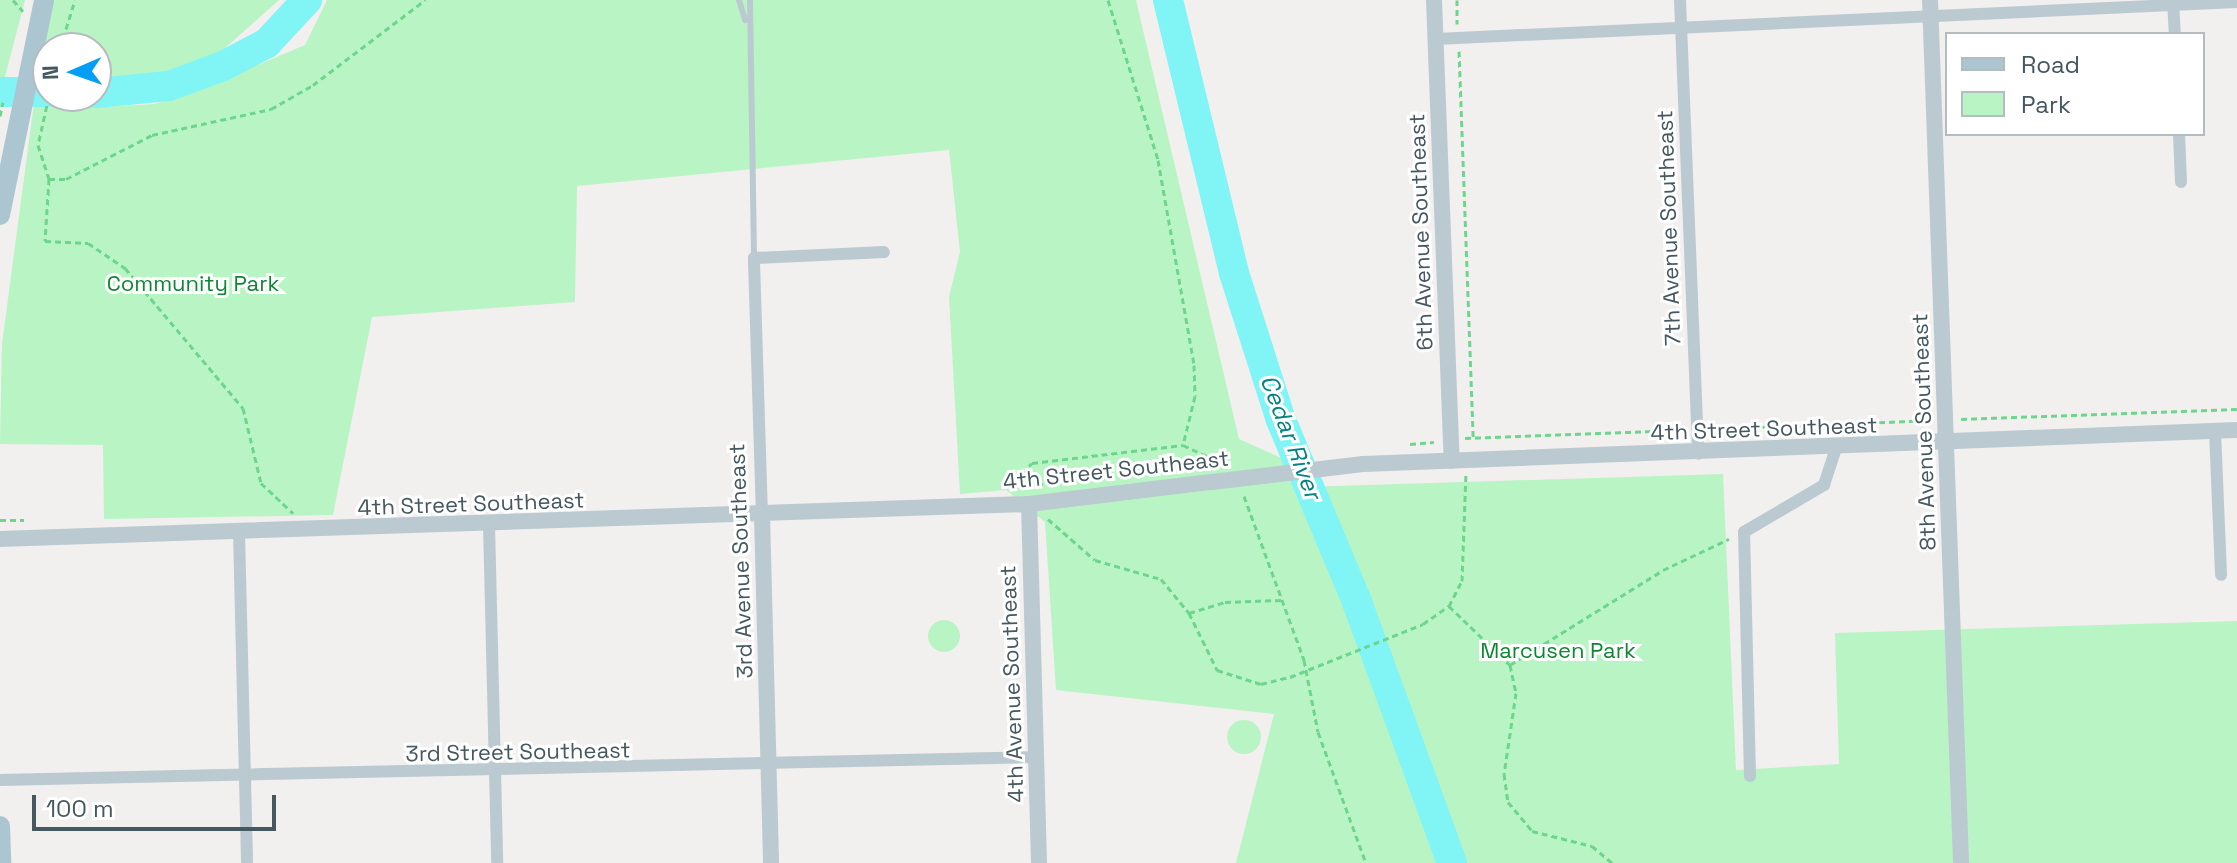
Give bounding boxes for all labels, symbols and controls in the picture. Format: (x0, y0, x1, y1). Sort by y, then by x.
north arrow (32, 32, 112, 112)
legend (1945, 32, 2205, 136)
text: Road (2021, 49, 2080, 80)
text: N (36, 65, 64, 81)
text: Park (2021, 89, 2071, 120)
street label: 7th Avenue Southeast (1652, 110, 1686, 346)
street label: 6th Avenue Southeast (1404, 113, 1438, 351)
park label: Community Park (107, 271, 279, 297)
street label: 8th Avenue Southeast (1907, 313, 1941, 551)
water label: Cedar River (1254, 371, 1328, 503)
street label: 4th Street Southeast (1650, 412, 1878, 446)
street label: 3rd Avenue Southeast (724, 443, 758, 679)
street label: 4th Street Southeast (1002, 445, 1230, 495)
street label: 4th Street Southeast (357, 487, 585, 521)
street label: 4th Avenue Southeast (995, 565, 1029, 803)
park label: Marcusen Park (1480, 638, 1636, 664)
street label: 3rd Street Southeast (405, 737, 631, 767)
scale bar (36, 779, 280, 829)
text: 100 m (46, 793, 114, 824)

